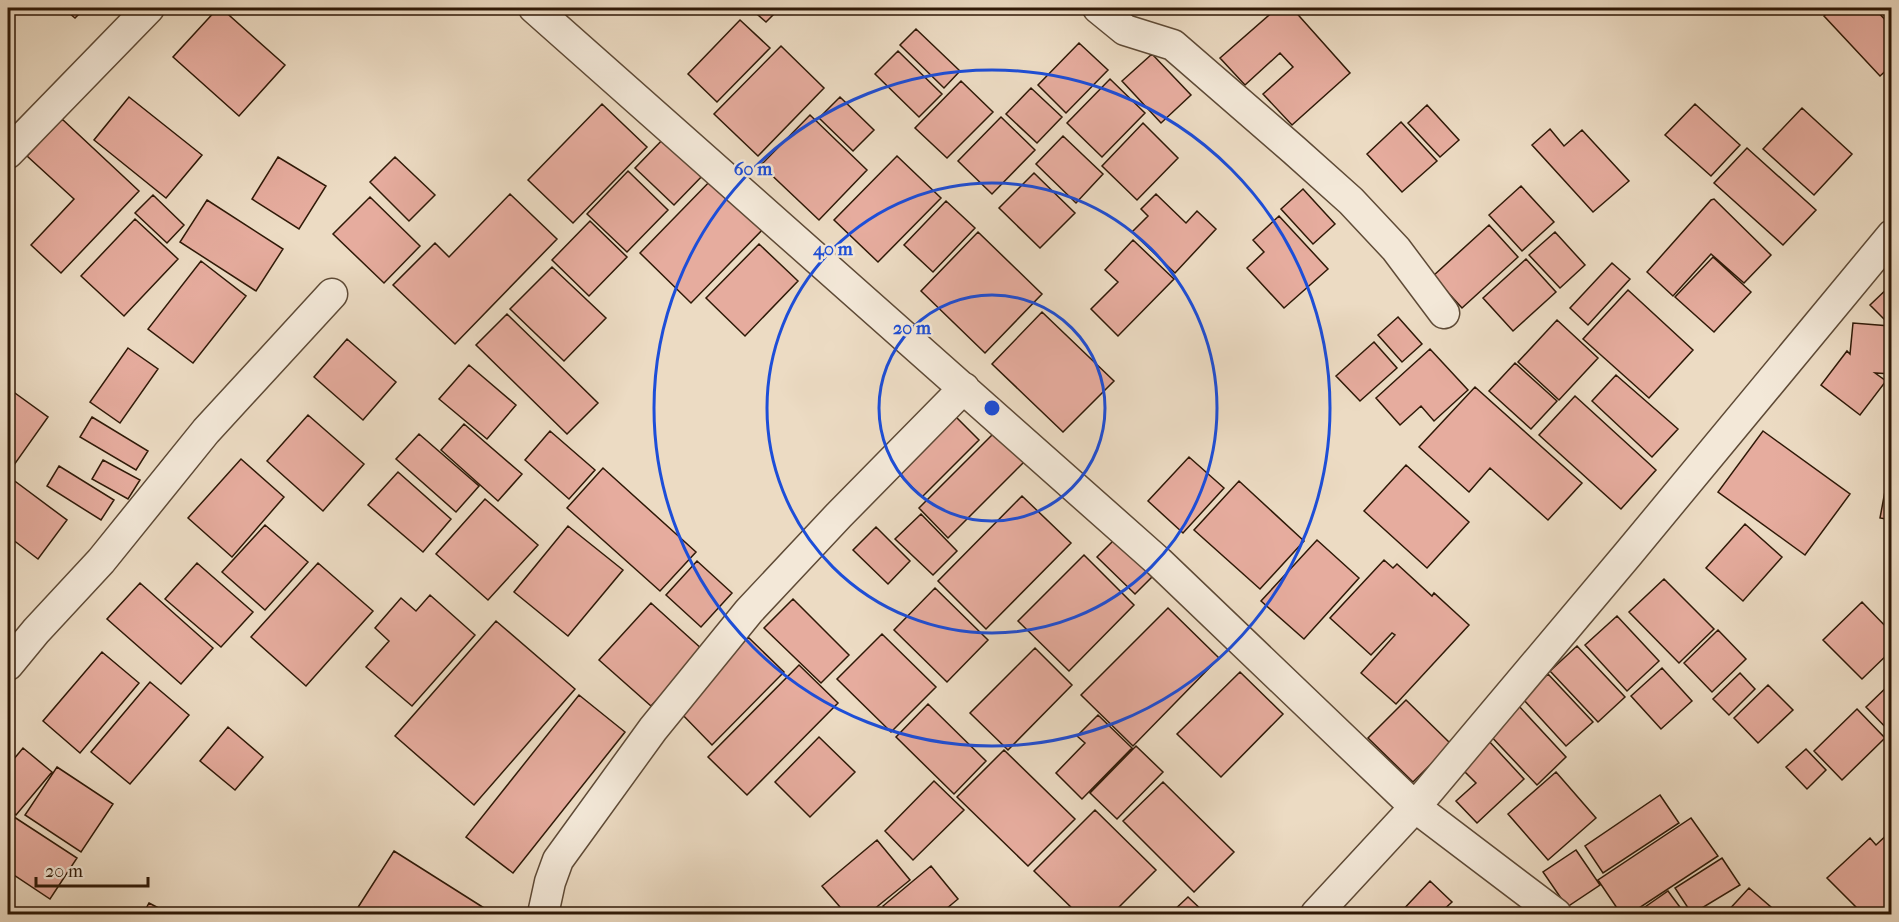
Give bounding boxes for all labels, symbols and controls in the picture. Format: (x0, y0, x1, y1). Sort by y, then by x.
text: 60 m (734, 159, 773, 180)
text: 40 m (812, 239, 854, 260)
text: 20 m (893, 318, 932, 339)
centre of rings (982, 398, 1002, 418)
scale bar (36, 850, 148, 888)
text: 20 m (45, 861, 83, 882)

